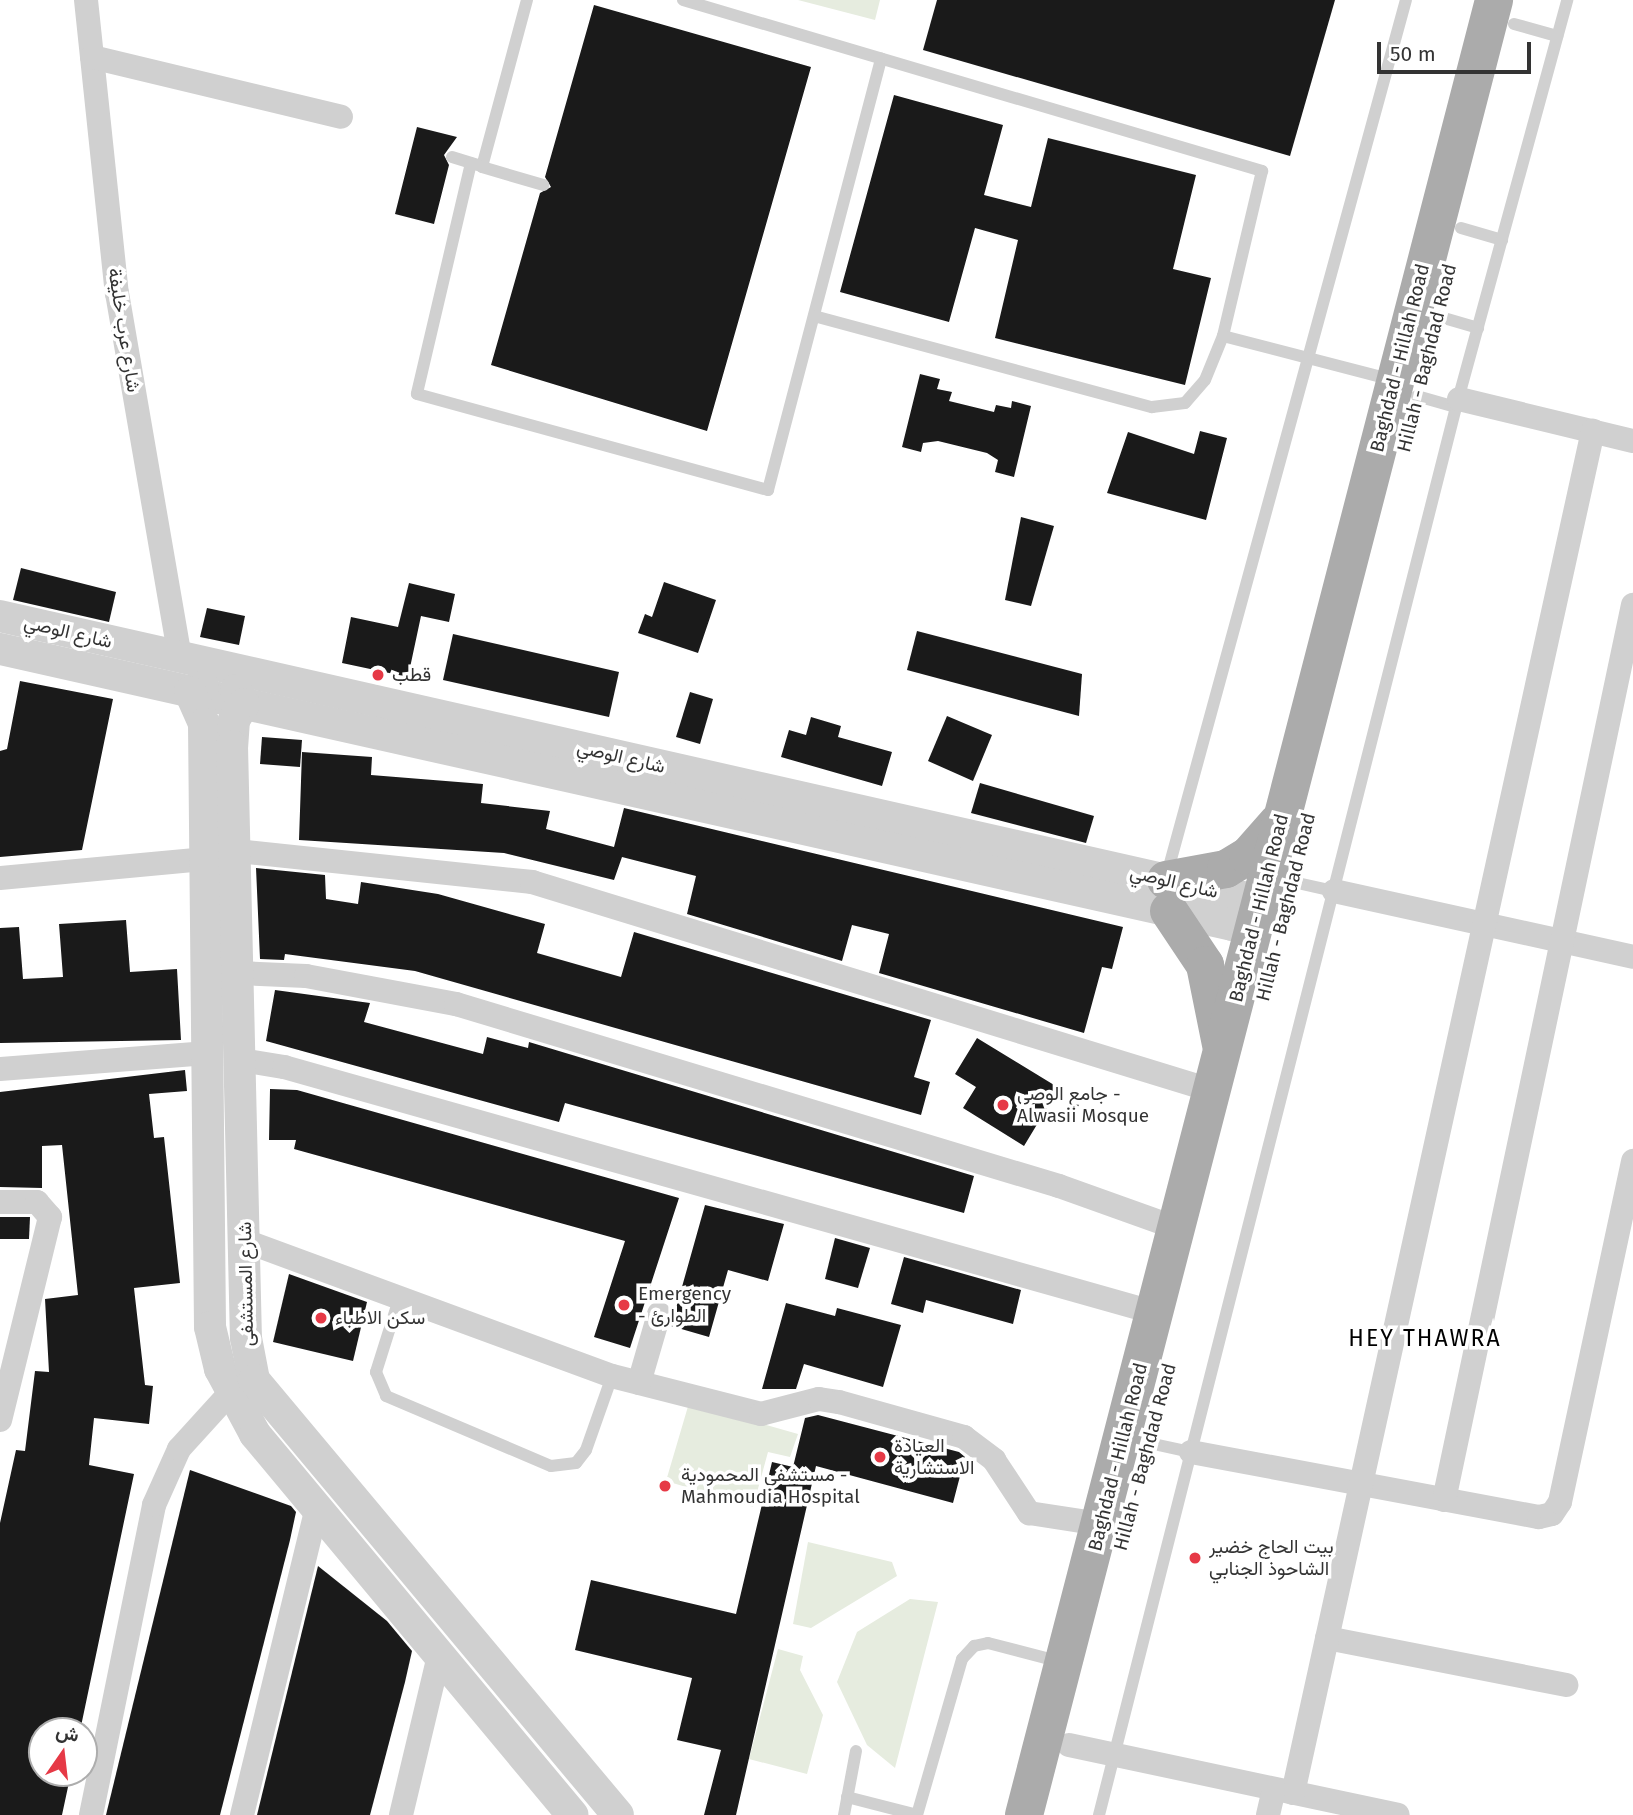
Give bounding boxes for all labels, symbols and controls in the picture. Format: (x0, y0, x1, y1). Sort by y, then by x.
scale bar (1381, 28, 1535, 72)
text: 50 m (1390, 41, 1436, 67)
street label: Baghdad - Hillah Road (1366, 262, 1434, 454)
street label: Hillah - Baghdad Road (1393, 262, 1461, 454)
street label: شارع عرب خليفة (103, 266, 145, 394)
street label: شارع الوصي (22, 611, 114, 653)
place label: قطب (392, 664, 431, 686)
marker: قطب (370, 667, 386, 683)
street label: شارع الوصي (575, 736, 667, 778)
street label: Hillah - Baghdad Road (1252, 811, 1320, 1003)
street label: Baghdad - Hillah Road (1225, 812, 1293, 1004)
street label: شارع الوصي (1128, 861, 1220, 903)
place label: جامع الوصي - Alwasii Mosque (1017, 1083, 1149, 1127)
marker: جامع الوصي - Alwasii Mosque (995, 1097, 1011, 1113)
street label: شارع المستشفى (234, 1221, 258, 1347)
place label: Emergency - الطوارئ (638, 1283, 731, 1327)
marker: Emergency - الطوارئ (616, 1297, 632, 1313)
place label: سكن الاطباء (335, 1307, 425, 1329)
marker: سكن الاطباء (313, 1310, 329, 1326)
district label: HEY THAWRA (1350, 1324, 1500, 1352)
street label: Baghdad - Hillah Road (1084, 1361, 1152, 1553)
street label: Hillah - Baghdad Road (1109, 1361, 1181, 1553)
place label: العيادة الاستشارية (894, 1435, 974, 1479)
marker: العيادة الاستشارية (872, 1449, 888, 1465)
place label: مستشفى المحمودية - Mahmoudia Hospital (681, 1464, 860, 1508)
marker: مستشفى المحمودية - Mahmoudia Hospital (655, 1476, 675, 1496)
place label: بيت الحاج خضير الشاحوذ الجنابي (1209, 1536, 1334, 1580)
marker: بيت الحاج خضير الشاحوذ الجنابي (1187, 1550, 1203, 1566)
north arrow (28, 1717, 98, 1787)
text: ش (54, 1719, 82, 1747)

